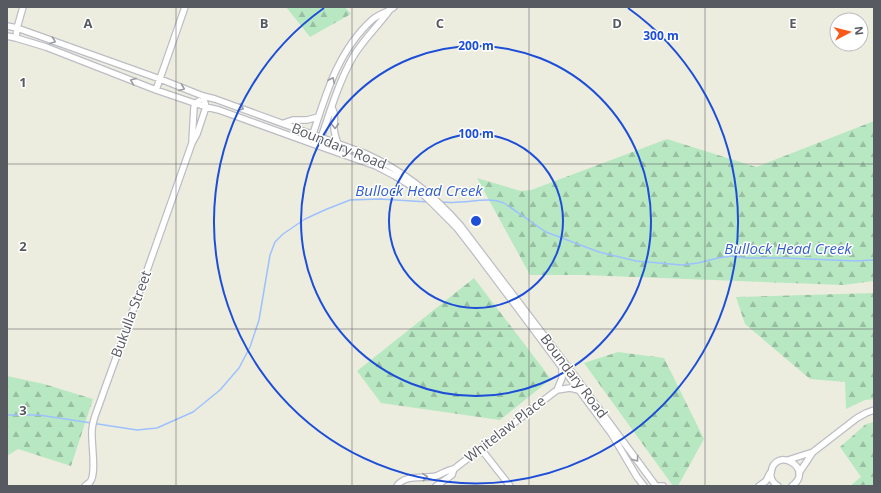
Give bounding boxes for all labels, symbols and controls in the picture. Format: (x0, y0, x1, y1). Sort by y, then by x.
north arrow (829, 12, 869, 52)
text: A (84, 14, 93, 32)
text: B (260, 14, 269, 32)
text: C (436, 14, 444, 32)
text: D (612, 14, 622, 32)
text: E (789, 14, 797, 32)
text: N (851, 25, 867, 36)
text: 300 m (643, 27, 679, 44)
one-way arrow (50, 37, 57, 45)
text: 200 m (458, 37, 494, 54)
text: 1 (19, 73, 27, 91)
one-way arrow (130, 77, 137, 85)
one-way arrow (327, 77, 335, 84)
one-way arrow (178, 83, 185, 91)
one-way arrow (237, 103, 244, 112)
street label: Boundary Road (289, 118, 389, 173)
one-way arrow (330, 123, 339, 129)
text: 100 m (458, 125, 494, 142)
water label: Bullock Head Creek (355, 180, 483, 200)
centre of rings (469, 214, 483, 228)
text: 2 (19, 237, 27, 255)
water label: Bullock Head Creek (724, 238, 852, 258)
street label: Bukulla Street (106, 268, 155, 360)
street label: Boundary Road (536, 330, 612, 422)
street label: Whitelaw Place (460, 391, 549, 466)
text: 3 (19, 401, 27, 419)
one-way arrow (631, 454, 638, 461)
one-way arrow (422, 473, 428, 482)

